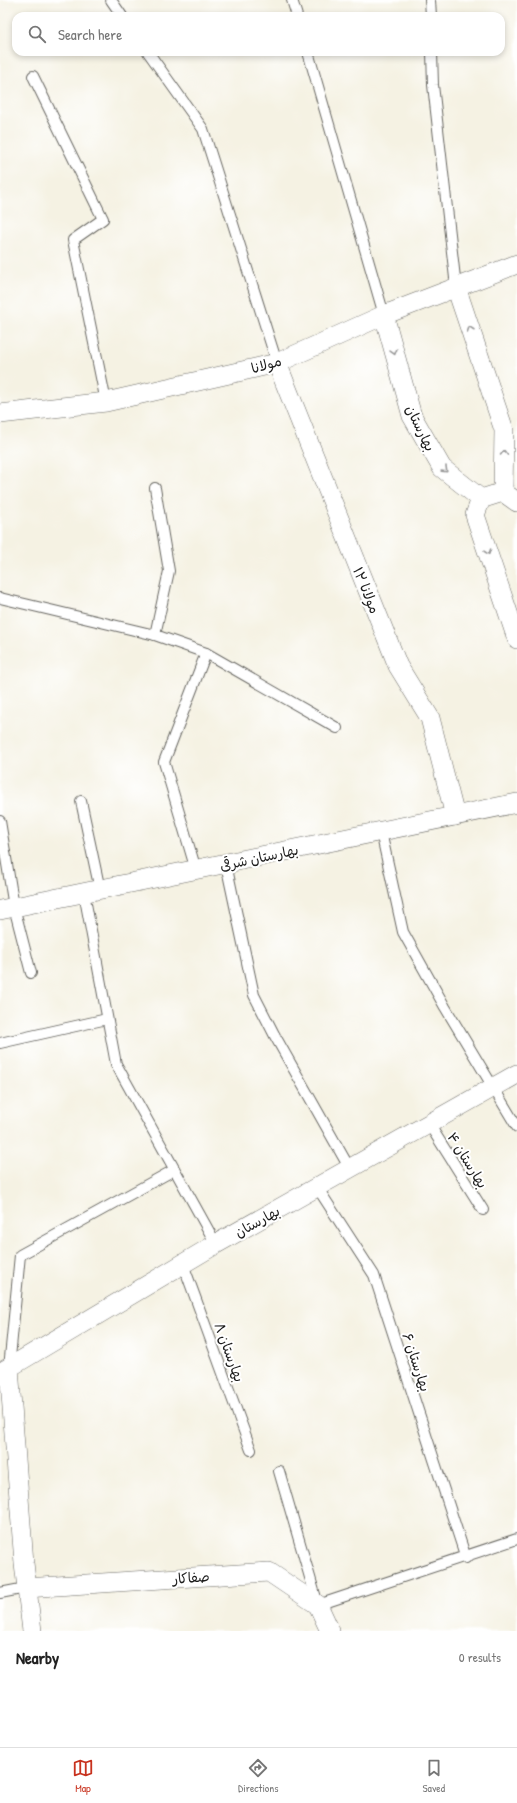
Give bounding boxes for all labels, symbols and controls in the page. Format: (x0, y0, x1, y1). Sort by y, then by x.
search box (12, 12, 505, 56)
icon: search (26, 23, 48, 45)
text: Search here (58, 24, 122, 45)
one-way arrow (466, 325, 475, 332)
one-way arrow (389, 348, 398, 355)
street label: مولانا (249, 351, 284, 378)
street label: بهارستان (402, 402, 440, 454)
one-way arrow (500, 450, 508, 456)
one-way arrow (440, 465, 448, 473)
one-way arrow (483, 549, 491, 556)
street label: مولانا ۱۲ (348, 564, 385, 616)
street label: بهارستان شرقی (218, 839, 300, 875)
street label: بهارستان ۴ (443, 1128, 493, 1192)
street label: بهارستان (231, 1201, 283, 1241)
street label: بهارستان ۸ (210, 1320, 250, 1384)
street label: بهارستان ۶ (399, 1330, 435, 1394)
street label: صفاکار (171, 1566, 210, 1588)
text: Nearby (16, 1646, 59, 1669)
text: 0 results (459, 1648, 501, 1666)
tab: Map (72, 1757, 94, 1795)
tab: Directions (238, 1757, 279, 1795)
tab: Saved (423, 1757, 445, 1795)

